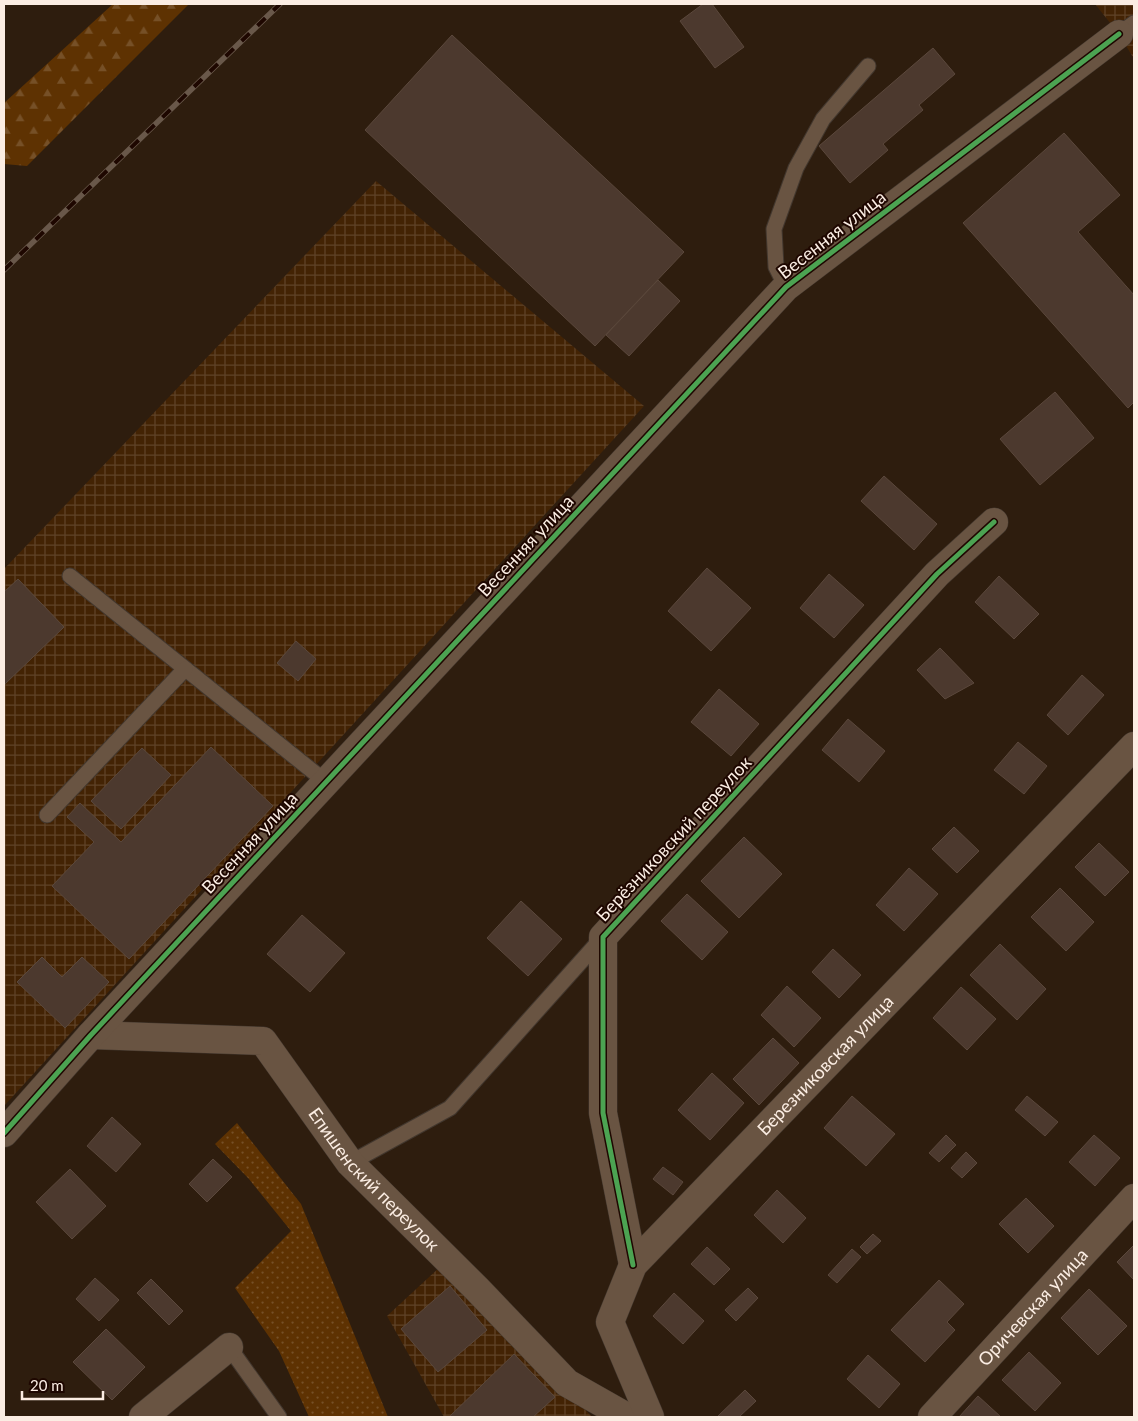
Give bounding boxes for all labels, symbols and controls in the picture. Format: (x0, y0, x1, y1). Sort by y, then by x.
street label: Весенняя улица (773, 185, 890, 283)
street label: Весенняя улица (473, 490, 578, 601)
street label: Берёзниковский переулок (591, 751, 756, 925)
street label: Весенняя улица (197, 787, 302, 898)
street label: Березниковская улица (752, 990, 898, 1139)
street label: Епишенский переулок (304, 1103, 445, 1256)
street label: Оричевская улица (973, 1243, 1092, 1370)
scale bar (22, 1368, 104, 1400)
text: 20 m (30, 1376, 64, 1394)

